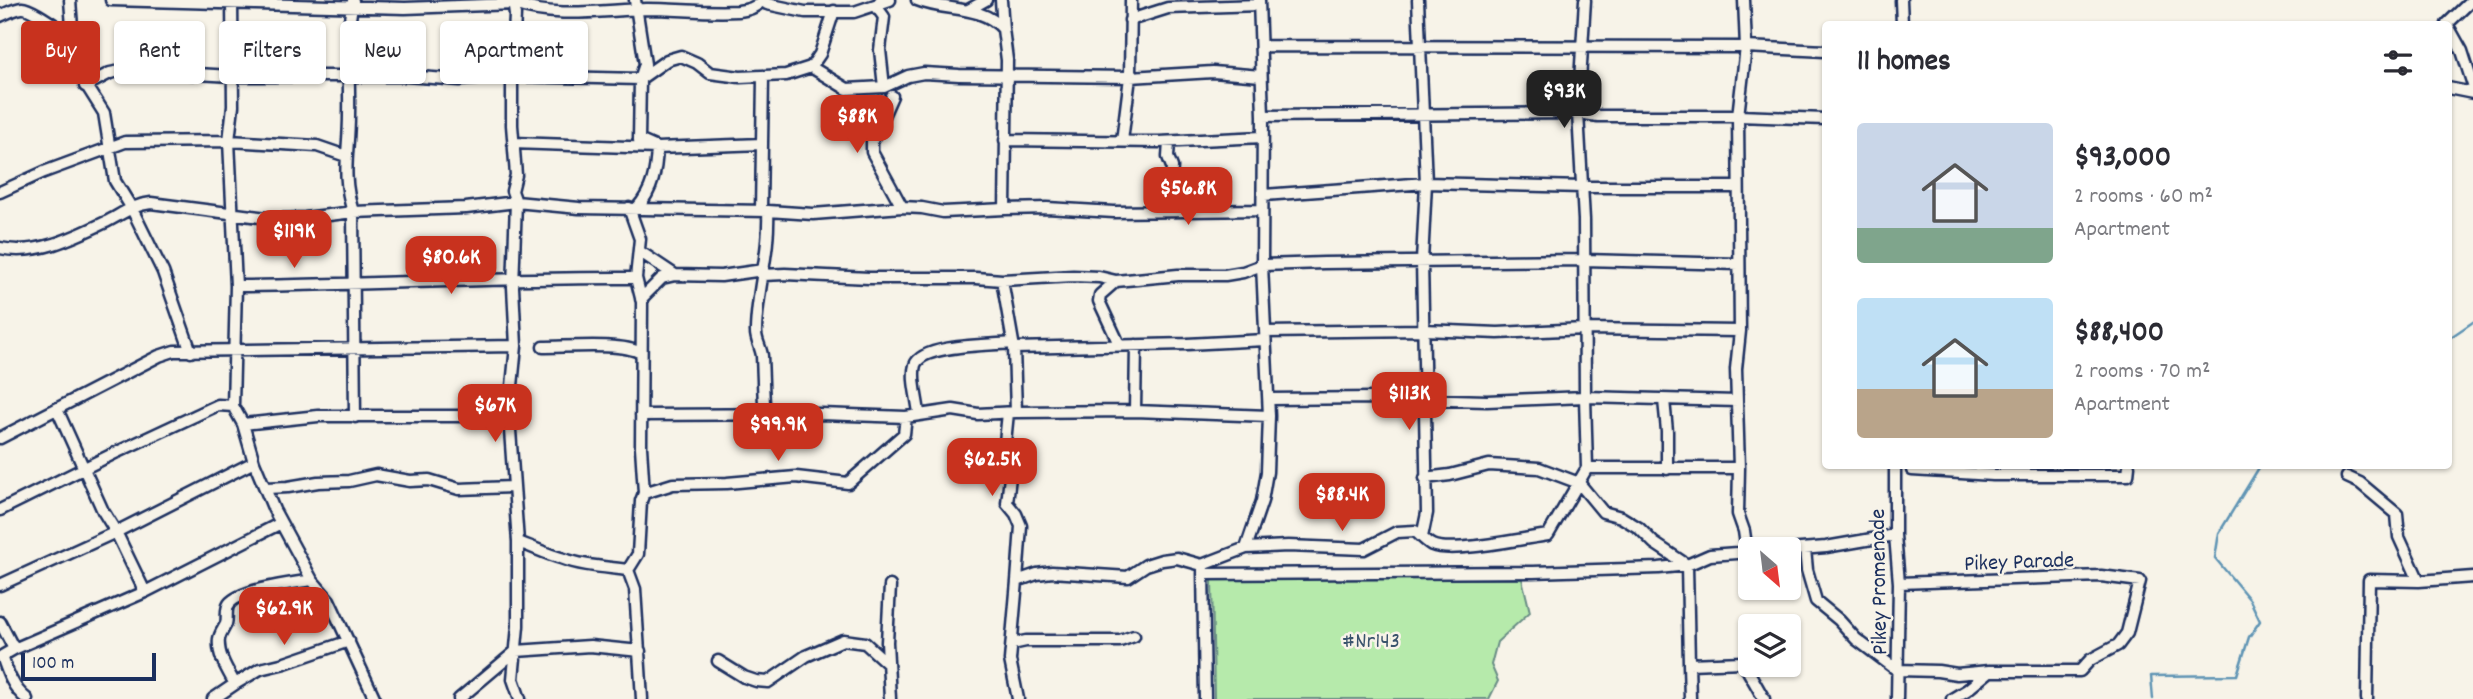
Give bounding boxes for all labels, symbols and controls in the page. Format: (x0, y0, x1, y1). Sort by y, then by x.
chip: Buy (21, 21, 100, 84)
chip: Rent (114, 21, 205, 84)
chip: Filters (219, 21, 326, 84)
chip: New (340, 21, 426, 84)
chip: Apartment (440, 21, 588, 84)
text: 11 homes (1857, 42, 1951, 85)
icon: filters (2379, 44, 2417, 82)
pin: $93K (1523, 71, 1605, 130)
text: $93K (1542, 76, 1586, 109)
pin: $88K (816, 96, 898, 155)
text: $88K (837, 101, 877, 134)
text: $93,000 (2074, 138, 2171, 181)
icon: home (1913, 151, 1997, 235)
pin: $56.8K (1131, 168, 1245, 227)
text: $56.8K (1159, 173, 1217, 206)
text: 2 rooms · 60 m² (2074, 181, 2213, 214)
pin: $119K (245, 210, 343, 270)
text: Apartment (2074, 214, 2170, 247)
text: $119K (273, 216, 315, 249)
pin: $80.6K (394, 236, 508, 296)
text: $80.6K (421, 242, 481, 275)
text: $88,400 (2074, 313, 2164, 356)
icon: home (1913, 326, 1997, 410)
text: 2 rooms · 70 m² (2074, 356, 2210, 389)
pin: $113K (1360, 372, 1458, 432)
text: $113K (1388, 378, 1430, 411)
pin: $67K (454, 384, 536, 444)
text: Apartment (2074, 389, 2170, 422)
text: $67K (474, 390, 516, 423)
pin: $99.9K (721, 404, 835, 463)
text: $99.9K (749, 409, 807, 442)
pin: $62.5K (935, 438, 1049, 498)
text: $62.5K (963, 444, 1021, 477)
pin: $88.4K (1285, 474, 1399, 533)
text: $88.4K (1315, 479, 1369, 512)
street label: Pikey Promenade (1863, 509, 1898, 655)
north arrow (1738, 537, 1801, 600)
map controls (1738, 537, 1801, 677)
street label: Pikey Parade (1963, 545, 2075, 582)
pin: $62.9K (227, 588, 341, 647)
text: $62.9K (255, 593, 313, 626)
button: layers (1738, 614, 1801, 677)
park label: #Nr143 (1342, 626, 1400, 659)
scale bar (21, 650, 156, 682)
text: 100 m (32, 651, 74, 678)

